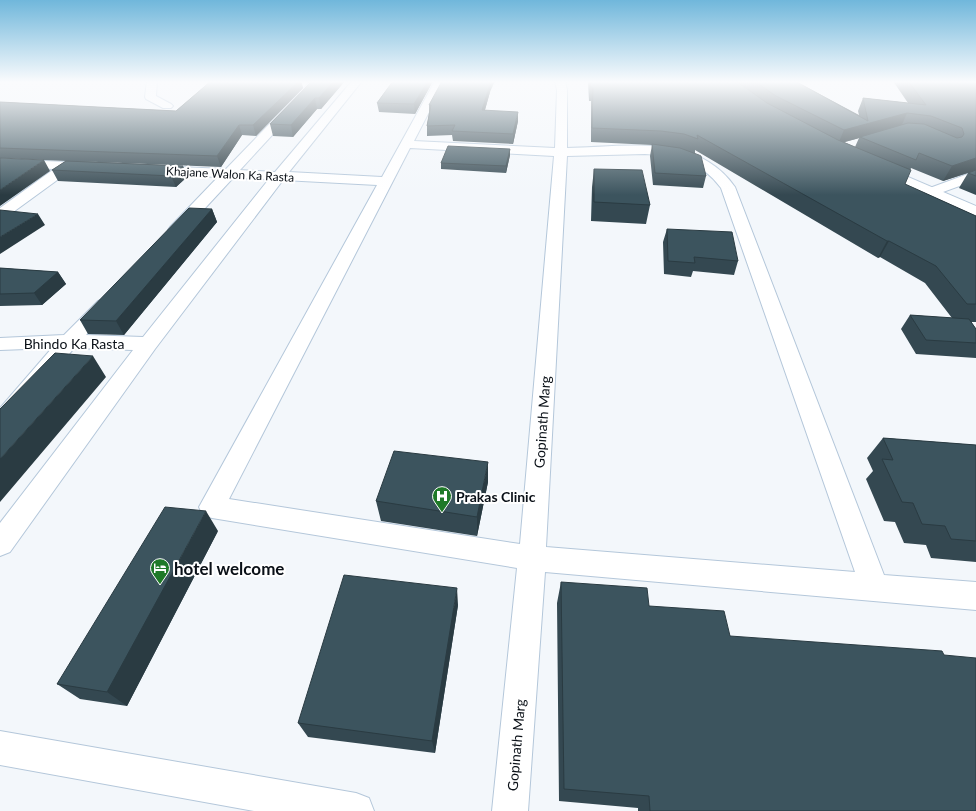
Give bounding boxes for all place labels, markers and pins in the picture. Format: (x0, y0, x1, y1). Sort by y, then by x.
hospital icon: Prakas Clinic (431, 485, 453, 513)
place label: Prakas Clinic (456, 488, 536, 505)
hotel icon: hotel welcome (149, 557, 171, 585)
place label: hotel welcome (174, 558, 284, 579)

